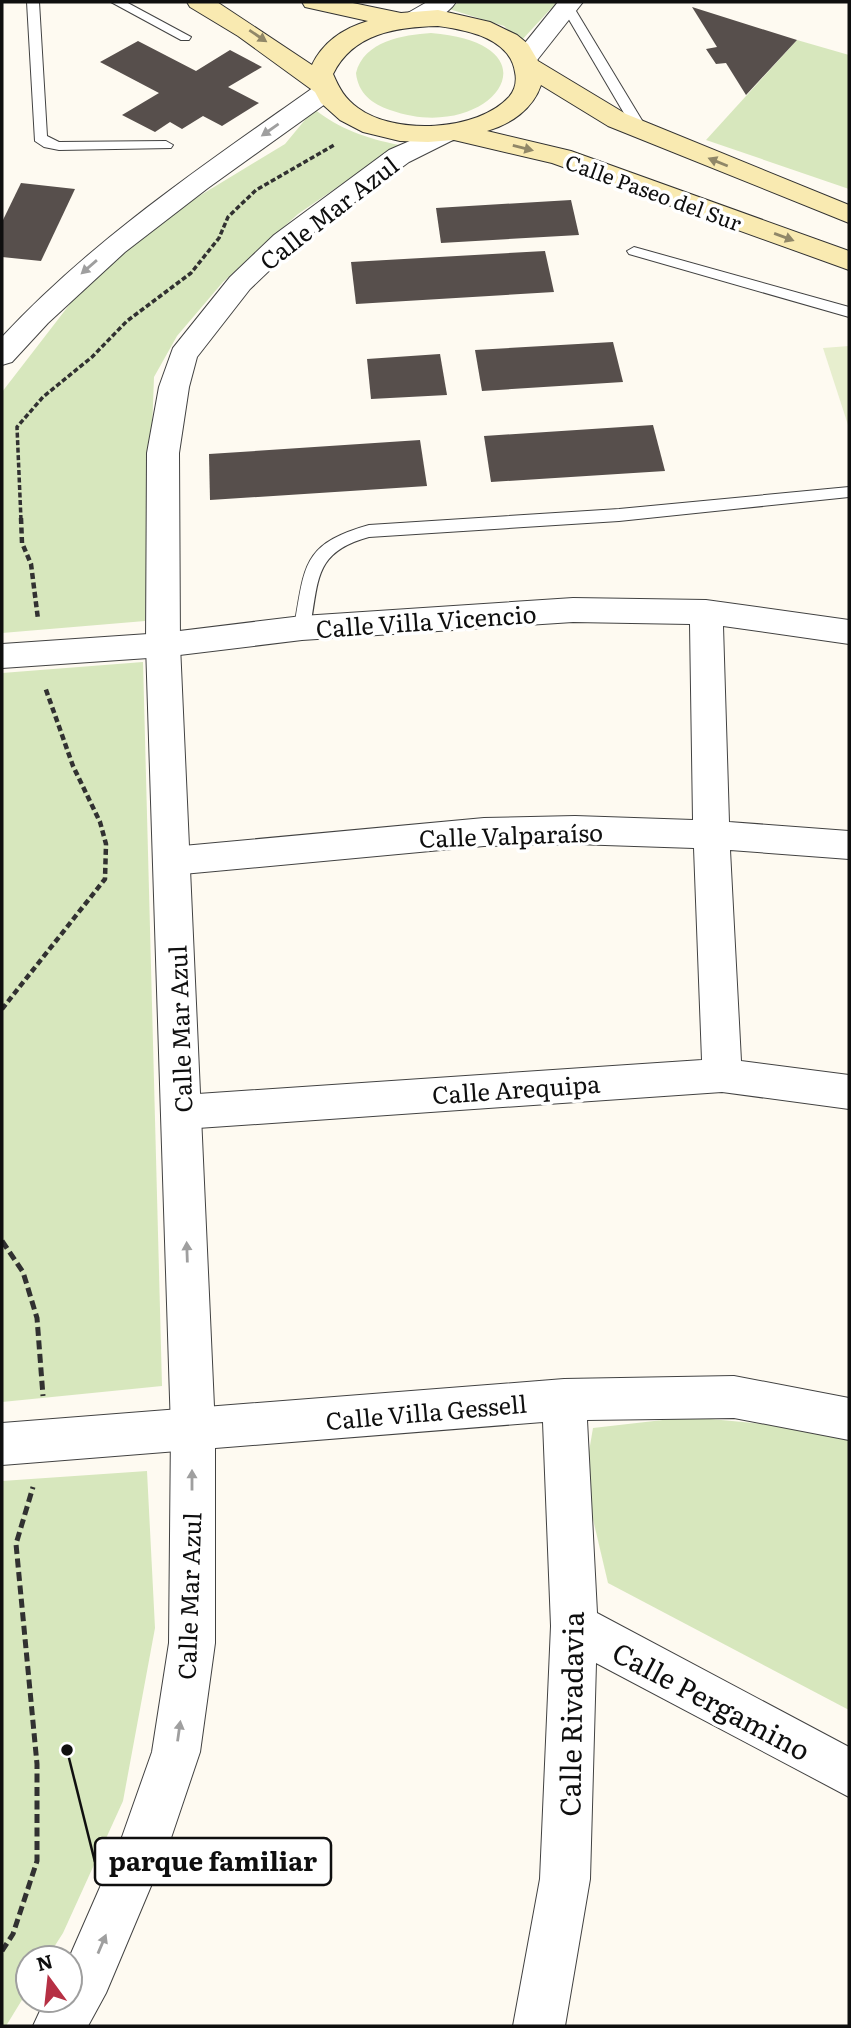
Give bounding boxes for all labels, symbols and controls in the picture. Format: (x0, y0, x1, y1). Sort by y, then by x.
one-way arrow (248, 29, 267, 42)
one-way arrow (261, 123, 279, 137)
one-way arrow (512, 143, 534, 154)
street label: Calle Paseo del Sur (562, 145, 746, 237)
street label: Calle Mar Azul (251, 147, 405, 277)
one-way arrow (707, 157, 728, 168)
one-way arrow (774, 232, 795, 243)
one-way arrow (81, 260, 99, 275)
street label: Calle Villa Vicencio (315, 595, 537, 645)
street label: Calle Valparaíso (418, 813, 604, 855)
street label: Calle Mar Azul (159, 945, 199, 1113)
street label: Calle Arequipa (431, 1065, 601, 1111)
one-way arrow (181, 1241, 193, 1263)
street label: Calle Villa Gessell (324, 1385, 528, 1437)
one-way arrow (186, 1468, 198, 1490)
street label: Calle Mar Azul (168, 1512, 208, 1680)
street label: Calle Rivadavia (547, 1611, 593, 1817)
street label: Calle Pergamino (606, 1630, 818, 1770)
one-way arrow (174, 1720, 185, 1742)
callout: parque familiar (95, 1838, 331, 1885)
text: parque familiar (109, 1840, 317, 1879)
one-way arrow (96, 1933, 107, 1954)
north arrow (14, 1944, 84, 2014)
text: N (33, 1946, 56, 1977)

